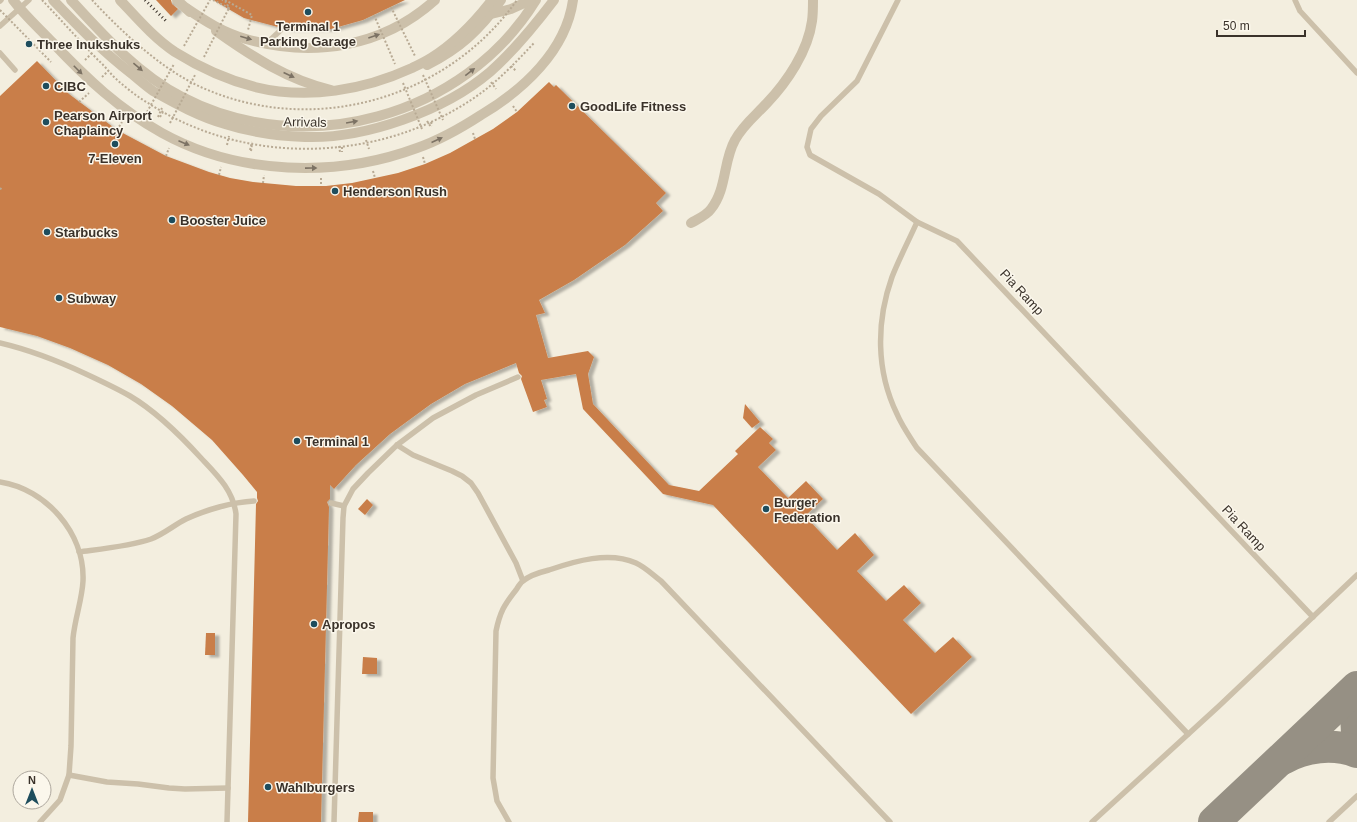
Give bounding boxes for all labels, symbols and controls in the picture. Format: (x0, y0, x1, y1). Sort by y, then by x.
marker: Terminal 1 Parking Garage (303, 7, 313, 17)
scale bar (1217, 12, 1305, 38)
place label: Terminal 1 Parking Garage (260, 19, 356, 49)
text: 50 m (1223, 19, 1250, 33)
one-way arrow (368, 33, 380, 39)
one-way arrow (240, 35, 252, 41)
place label: Three Inukshuks (37, 37, 140, 52)
marker: Three Inukshuks (24, 39, 34, 49)
one-way arrow (133, 62, 143, 71)
one-way arrow (73, 65, 83, 74)
one-way arrow (465, 67, 476, 76)
one-way arrow (283, 72, 295, 78)
place label: CIBC (54, 79, 86, 94)
marker: CIBC (41, 81, 51, 91)
place label: GoodLife Fitness (580, 99, 686, 114)
marker: GoodLife Fitness (567, 101, 577, 111)
place label: Pearson Airport Chaplaincy (54, 108, 152, 138)
street label: Arrivals (283, 114, 327, 130)
marker: Pearson Airport Chaplaincy (41, 117, 51, 127)
one-way arrow (346, 119, 358, 125)
one-way arrow (431, 137, 442, 143)
marker: 7-Eleven (110, 139, 120, 149)
one-way arrow (179, 141, 191, 147)
place label: 7-Eleven (88, 151, 142, 166)
one-way arrow (305, 164, 317, 171)
place label: Henderson Rush (343, 184, 447, 199)
marker: Henderson Rush (330, 186, 340, 196)
place label: Booster Juice (180, 213, 266, 228)
marker: Booster Juice (167, 215, 177, 225)
place label: Starbucks (55, 225, 118, 240)
marker: Starbucks (42, 227, 52, 237)
street label: Pia Ramp (997, 266, 1047, 318)
place label: Subway (67, 291, 117, 306)
marker: Subway (54, 293, 64, 303)
place label: Terminal 1 (305, 434, 369, 449)
marker: Terminal 1 (292, 436, 302, 446)
place label: Burger Federation (774, 495, 841, 525)
street label: Pia Ramp (1219, 502, 1269, 554)
marker: Burger Federation (761, 504, 771, 514)
place label: Apropos (322, 617, 375, 632)
marker: Apropos (309, 619, 319, 629)
north arrow (12, 770, 52, 810)
text: N (28, 774, 36, 786)
place label: Wahlburgers (276, 780, 355, 795)
marker: Wahlburgers (263, 782, 273, 792)

